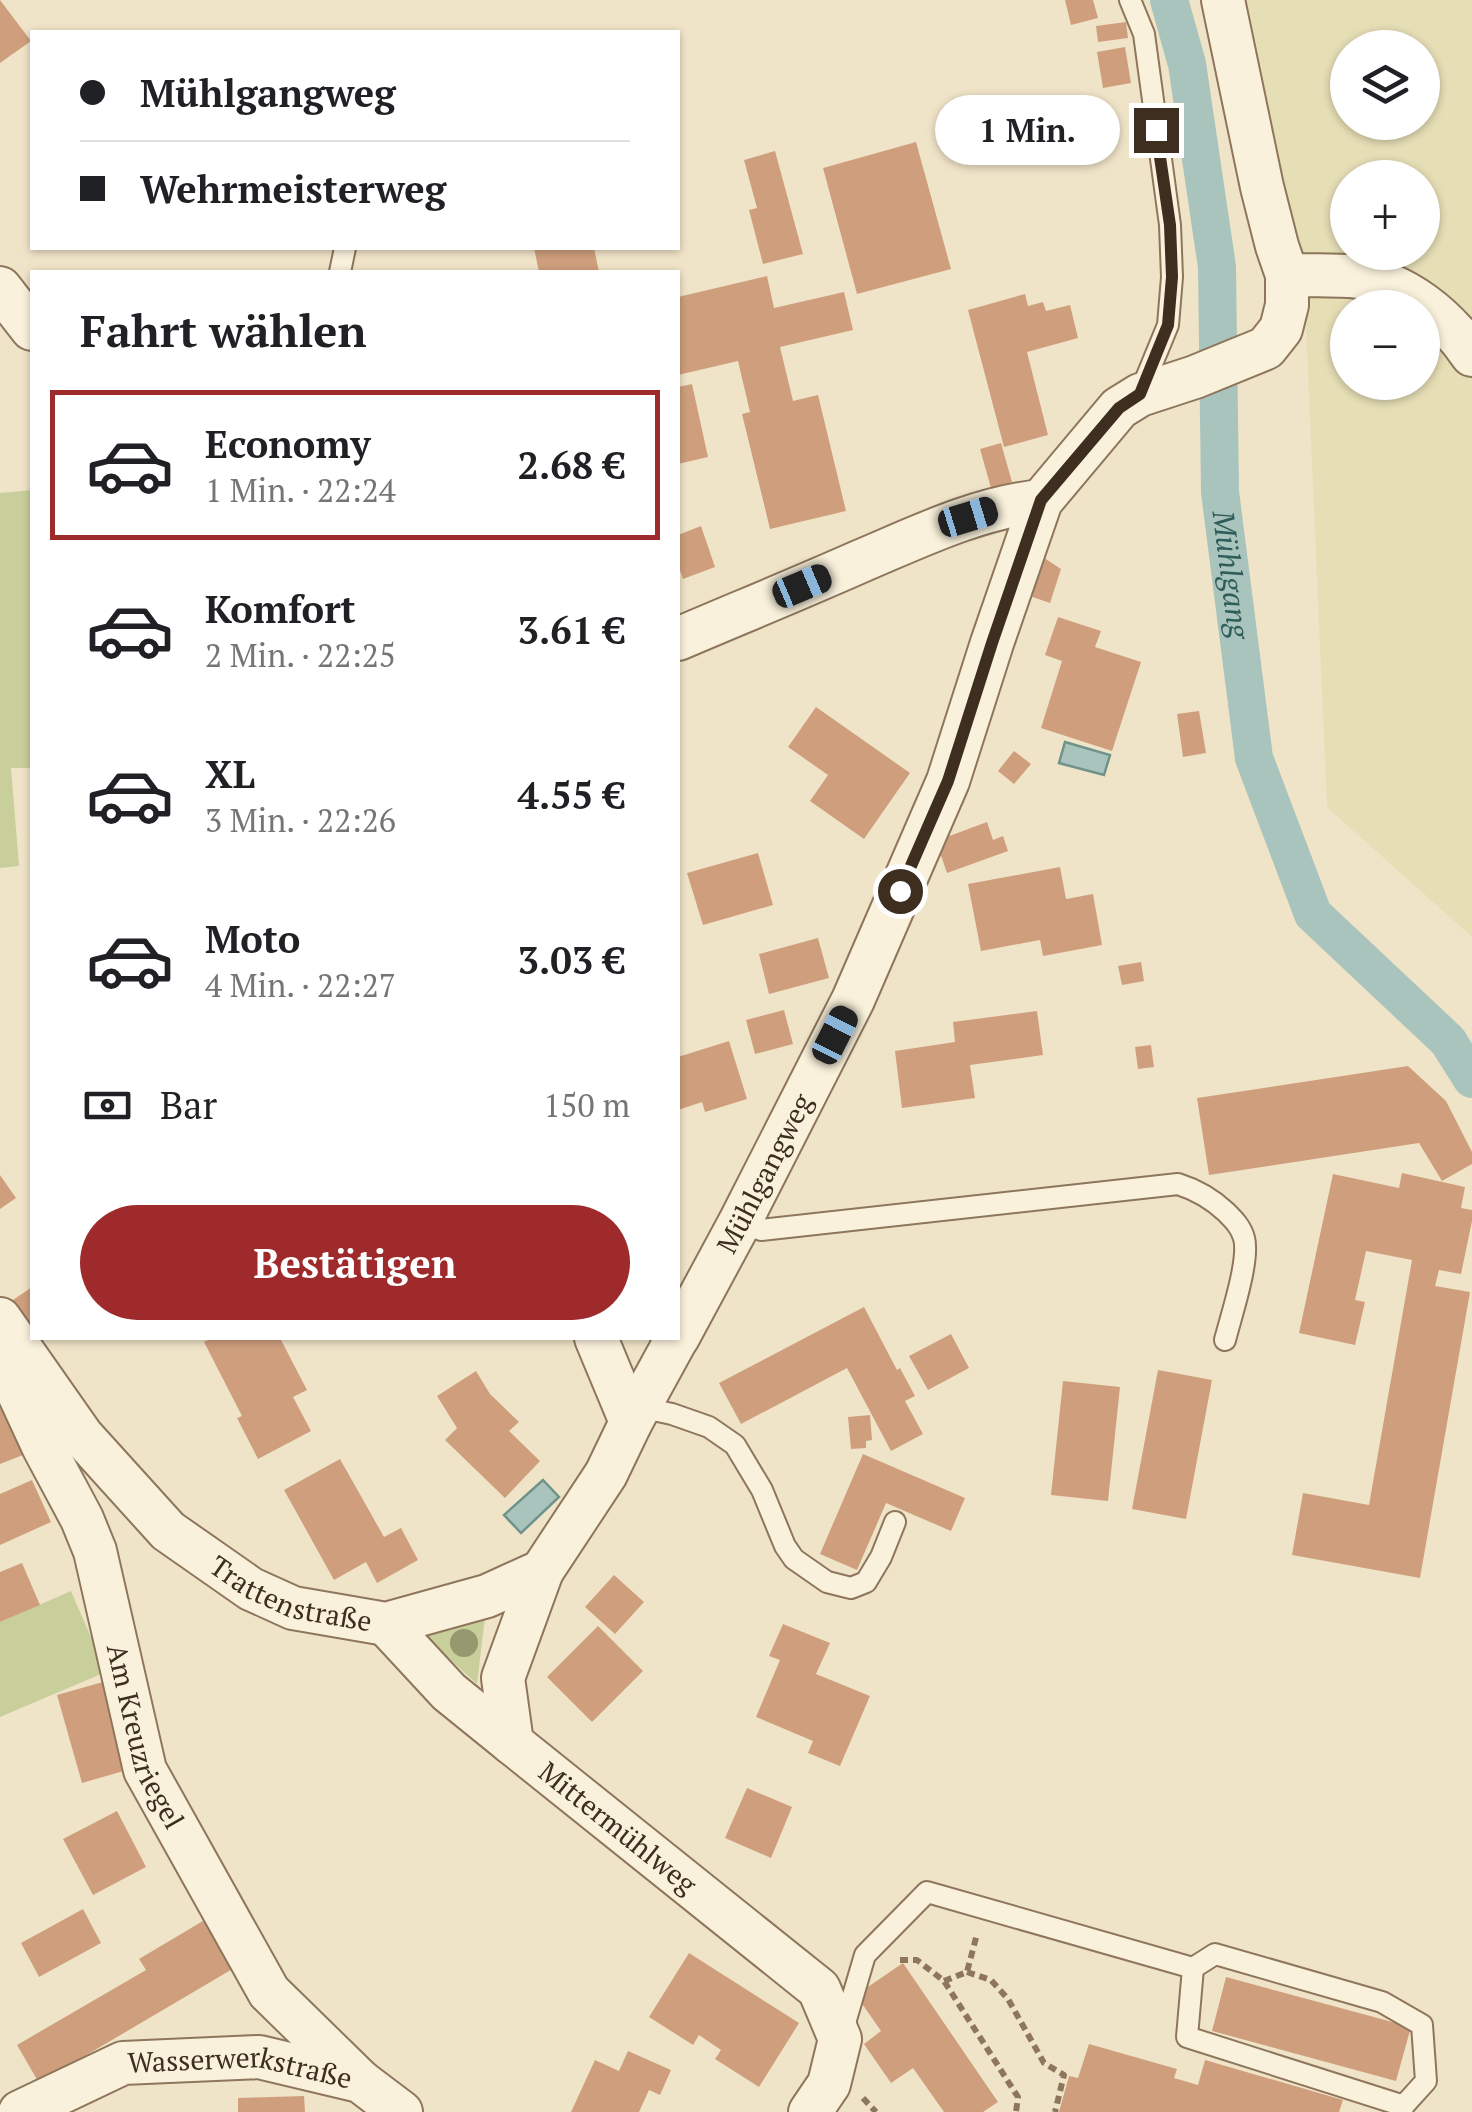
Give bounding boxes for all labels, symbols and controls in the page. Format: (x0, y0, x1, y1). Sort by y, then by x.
map controls (1330, 30, 1440, 400)
button: layers (1330, 30, 1440, 140)
text: Mühlgangweg (140, 68, 396, 118)
callout: 1 Min. (936, 95, 1121, 165)
route end (1134, 108, 1179, 153)
text: 1 Min. (979, 109, 1076, 151)
button: + (1330, 160, 1440, 270)
text: Wehrmeisterweg (140, 164, 446, 214)
button: − (1330, 290, 1440, 400)
text: Fahrt wählen (80, 300, 366, 360)
text: Economy (205, 419, 371, 469)
icon: car (85, 420, 175, 510)
text: 2.68 € (518, 440, 625, 490)
text: 1 Min. · 22:24 (205, 469, 396, 511)
car (935, 494, 1001, 540)
water label: Mühlgang (1203, 507, 1260, 643)
car (769, 560, 835, 612)
text: Komfort (205, 584, 356, 634)
icon: car (85, 585, 175, 675)
text: 3.61 € (518, 605, 625, 655)
text: 2 Min. · 22:25 (205, 634, 396, 676)
text: XL (205, 749, 255, 799)
icon: car (85, 750, 175, 840)
text: 4.55 € (518, 770, 625, 820)
text: 3 Min. · 22:26 (205, 799, 396, 841)
route start (878, 869, 923, 914)
text: Moto (205, 914, 300, 964)
icon: car (85, 915, 175, 1005)
text: 3.03 € (518, 935, 625, 985)
text: 4 Min. · 22:27 (205, 964, 396, 1006)
car (808, 1001, 862, 1069)
icon: cash (80, 1078, 135, 1133)
text: Bar (160, 1080, 217, 1130)
text: 150 m (543, 1084, 630, 1126)
street label: Mühlgangweg (708, 1086, 821, 1259)
button: Bestätigen (80, 1205, 630, 1320)
street label: Trattenstraße (203, 1547, 375, 1639)
street label: Am Kreuzriegel (99, 1640, 193, 1835)
street label: Mittermühlweg (531, 1753, 706, 1903)
street label: Wasserwerkstraße (127, 2038, 356, 2097)

